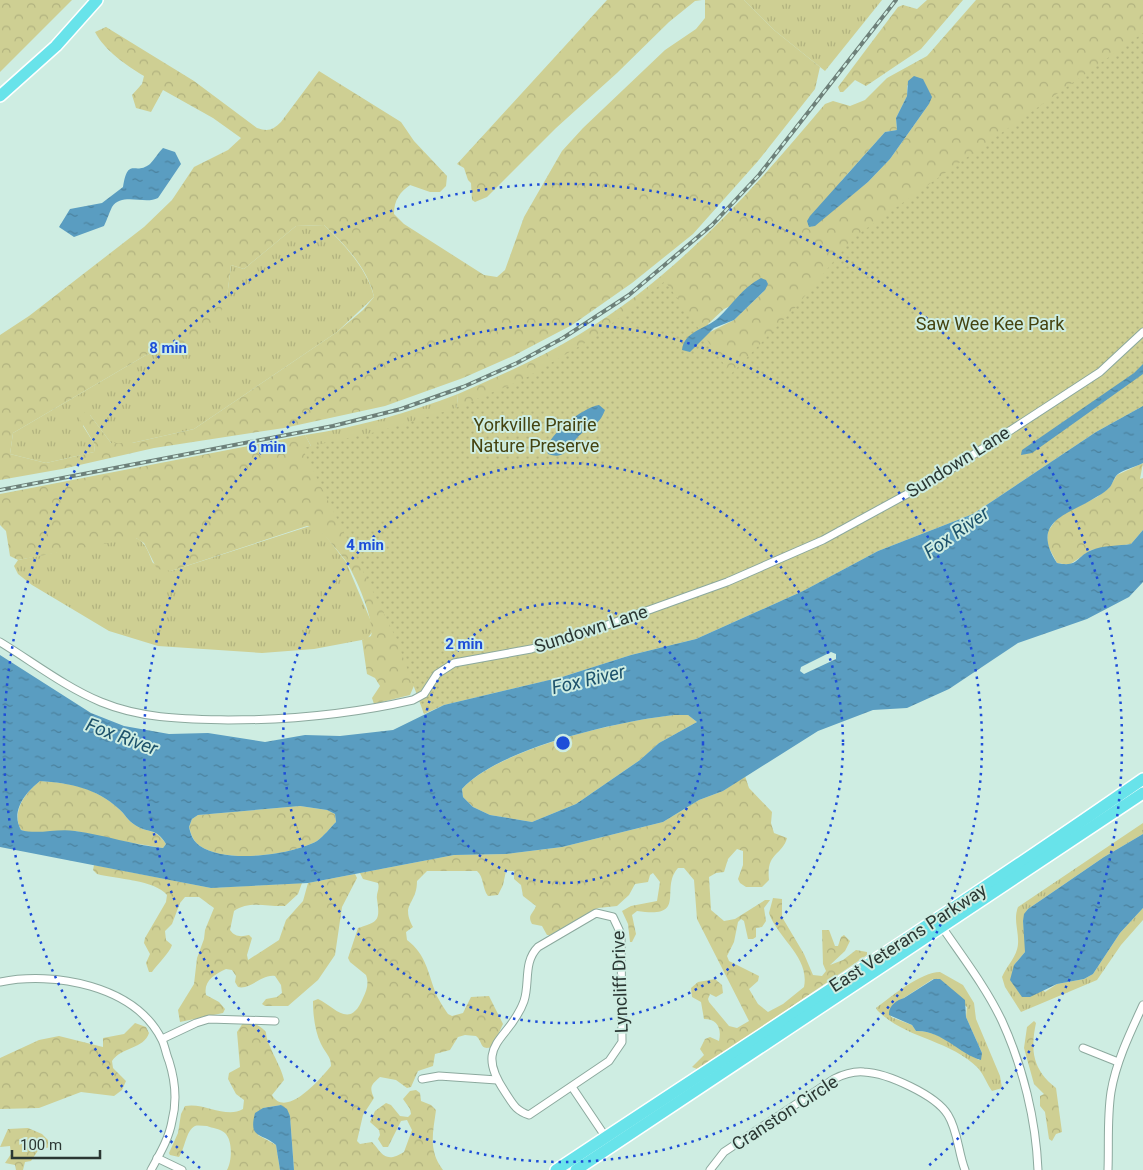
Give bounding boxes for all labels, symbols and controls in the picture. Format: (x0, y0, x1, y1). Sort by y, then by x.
park label: Saw Wee Kee Park (916, 313, 1065, 334)
text: 8 min (149, 339, 187, 357)
park label: Yorkville Prairie Nature Preserve (471, 414, 599, 456)
street label: Sundown Lane (902, 421, 1013, 502)
text: 6 min (248, 438, 286, 456)
water label: Fox River (919, 501, 994, 563)
text: 4 min (346, 536, 384, 554)
street label: Sundown Lane (532, 600, 650, 657)
text: 2 min (445, 635, 483, 653)
water label: Fox River (549, 660, 628, 699)
water label: Fox River (83, 713, 162, 760)
centre of rings (554, 734, 572, 752)
street label: East Veterans Parkway (825, 879, 991, 996)
street label: Lyncliff Drive (607, 930, 632, 1034)
street label: Cranston Circle (728, 1070, 842, 1155)
scale bar (12, 1128, 100, 1160)
text: 100 m (20, 1136, 62, 1154)

